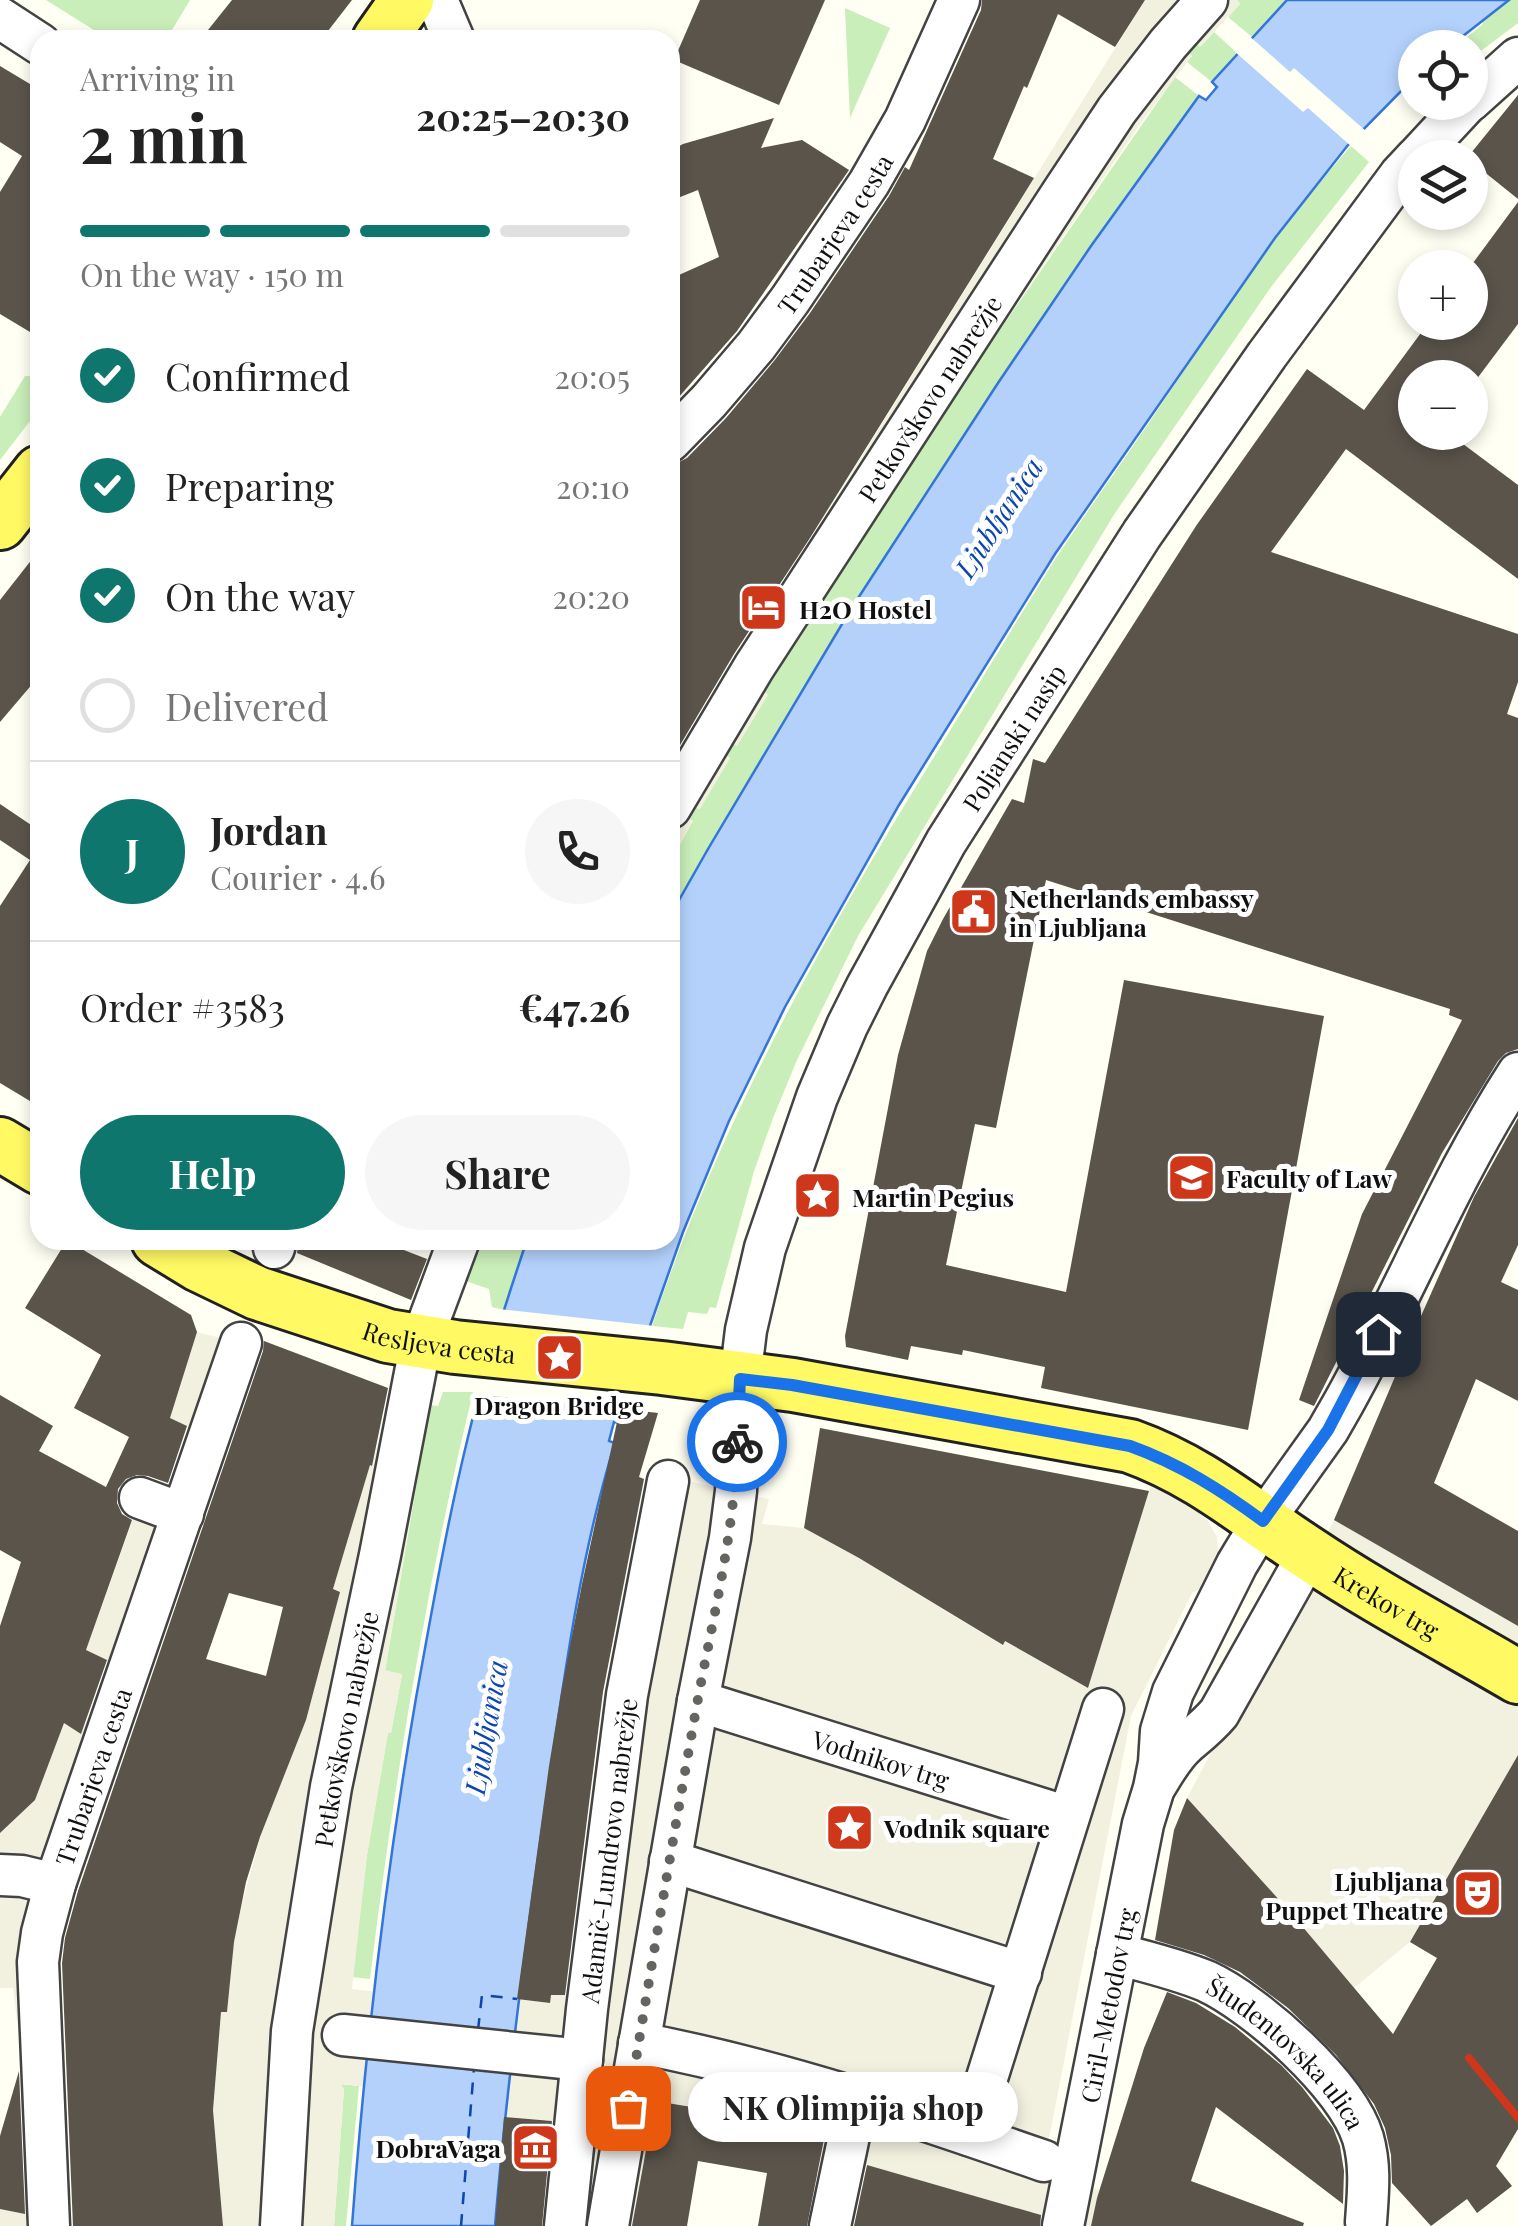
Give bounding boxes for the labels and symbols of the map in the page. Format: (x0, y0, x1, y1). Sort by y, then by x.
street label: Trubarjeva cesta (769, 147, 899, 321)
street label: Petkovškovo nabrežje (850, 288, 1008, 508)
water label: Ljubljanica (945, 450, 1050, 585)
hotel icon: H2O Hostel (738, 582, 790, 634)
place label: H2O Hostel (799, 592, 932, 625)
street label: Poljanski nasip (954, 657, 1072, 817)
place label: Netherlands embassy in Ljubljana (1009, 881, 1254, 943)
public building icon: Netherlands embassy in Ljubljana (948, 885, 1000, 937)
school or university icon: Faculty of Law (1165, 1151, 1217, 1203)
place label: Faculty of Law (1226, 1161, 1392, 1194)
place icon: Martin Pegius (791, 1170, 843, 1222)
place label: Martin Pegius (852, 1180, 1014, 1213)
pin (1336, 1292, 1421, 1377)
street label: Resljeva cesta (359, 1312, 518, 1370)
place icon: Dragon Bridge (533, 1332, 585, 1384)
place label: Dragon Bridge (474, 1388, 644, 1421)
courier (687, 1392, 787, 1492)
street label: Krekov trg (1328, 1557, 1446, 1646)
street label: Petkovškovo nabrežje (305, 1608, 384, 1849)
water label: Ljubljanica (455, 1657, 515, 1798)
street label: Trubarjeva cesta (46, 1683, 138, 1870)
street label: Adamič-Lundrovo nabrežje (571, 1696, 643, 2006)
street label: Vodnikov trg (808, 1721, 955, 1796)
place icon: Vodnik square (823, 1801, 875, 1853)
place label: Vodnik square (883, 1811, 1050, 1844)
place label: Ljubljana Puppet Theatre (1265, 1864, 1443, 1926)
theatre icon: Ljubljana Puppet Theatre (1452, 1868, 1504, 1920)
street label: Ciril-Metodov trg (1071, 1904, 1143, 2106)
street label: Študentovska ulica (1202, 1968, 1374, 2135)
pin (586, 2066, 671, 2151)
callout: NK Olimpija shop (688, 2073, 1018, 2143)
museum icon: DobraVaga (510, 2121, 562, 2173)
place label: DobraVaga (375, 2131, 501, 2164)

